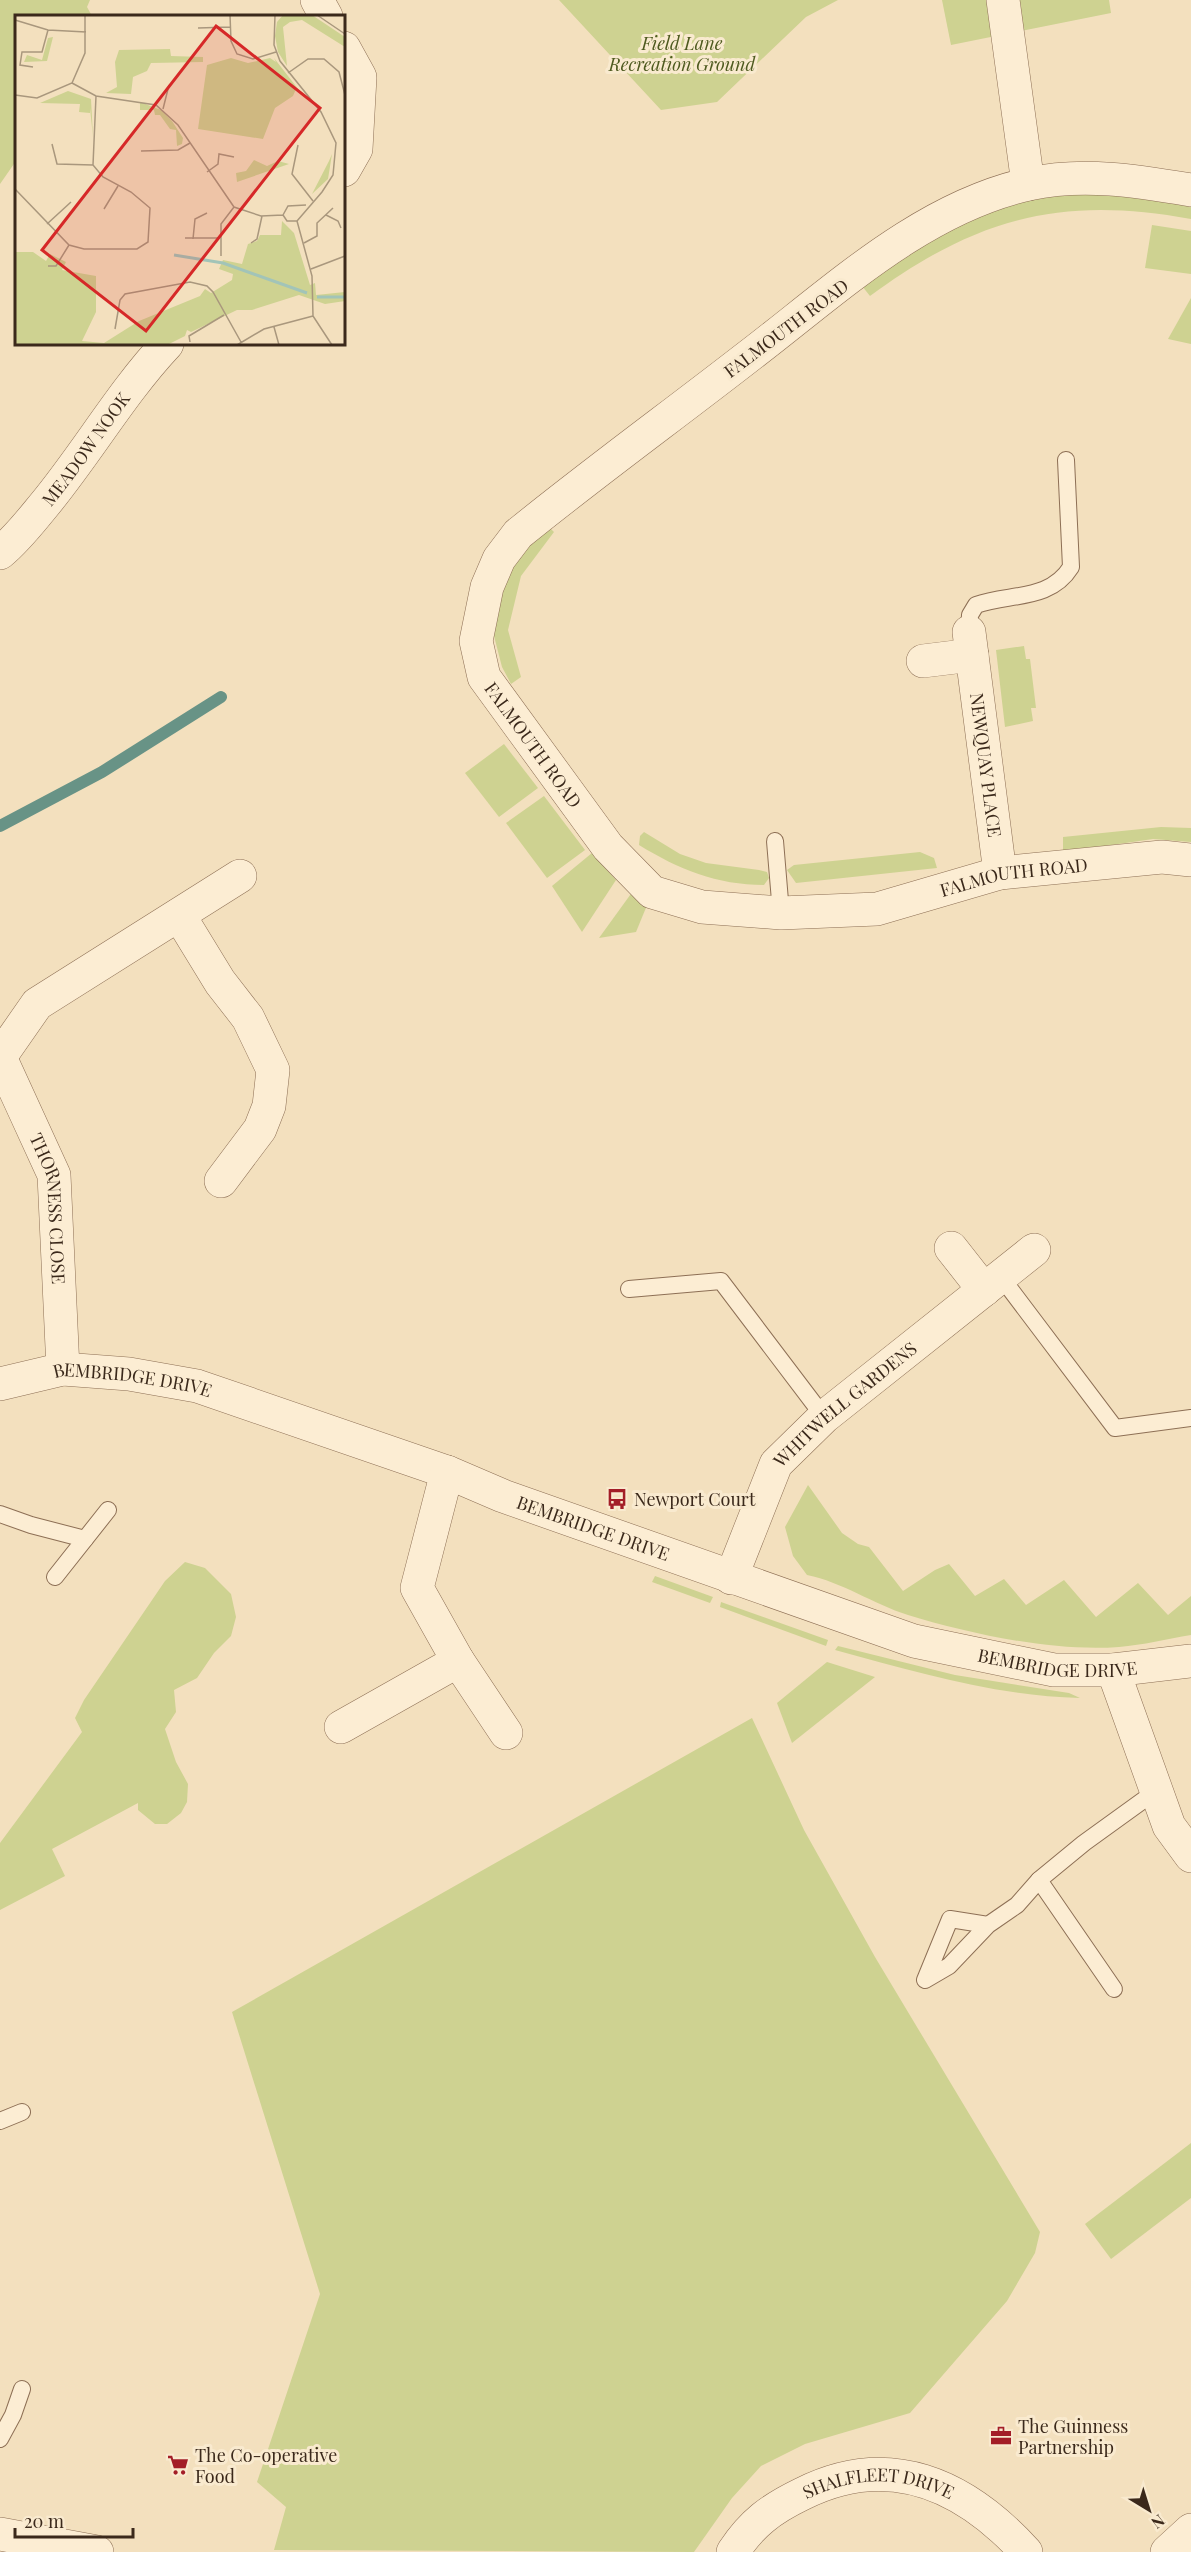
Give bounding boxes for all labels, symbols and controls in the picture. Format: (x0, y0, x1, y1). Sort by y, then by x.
inset map (15, 15, 345, 345)
park label: Field Lane Recreation Ground (608, 31, 756, 76)
street label: FALMOUTH ROAD (719, 273, 853, 383)
street label: MEADOW NOOK (36, 387, 135, 511)
street label: FALMOUTH ROAD (479, 677, 587, 812)
street label: NEWQUAY PLACE (965, 691, 1007, 839)
street label: FALMOUTH ROAD (937, 852, 1089, 902)
street label: THORNESS CLOSE (24, 1129, 71, 1285)
street label: WHITWELL GARDENS (767, 1336, 922, 1473)
street label: BEMBRIDGE DRIVE (50, 1357, 215, 1402)
bus stop icon: Newport Court (605, 1487, 629, 1511)
place label: Newport Court (634, 1487, 756, 1511)
street label: BEMBRIDGE DRIVE (513, 1490, 673, 1566)
street label: BEMBRIDGE DRIVE (976, 1643, 1138, 1682)
place label: The Guinness Partnership (1018, 2414, 1128, 2459)
office icon: The Guinness Partnership (989, 2424, 1013, 2448)
place label: The Co-operative Food (195, 2443, 337, 2488)
supermarket icon: The Co-operative Food (166, 2453, 190, 2477)
text: SHALFLEET DRIVE (798, 2462, 958, 2504)
north arrow (1119, 2480, 1179, 2540)
street label: SHALFLEET DRIVE (801, 2486, 957, 2508)
scale bar (15, 2501, 134, 2539)
text: 20 m (24, 2509, 64, 2533)
text: N (1147, 2510, 1170, 2534)

